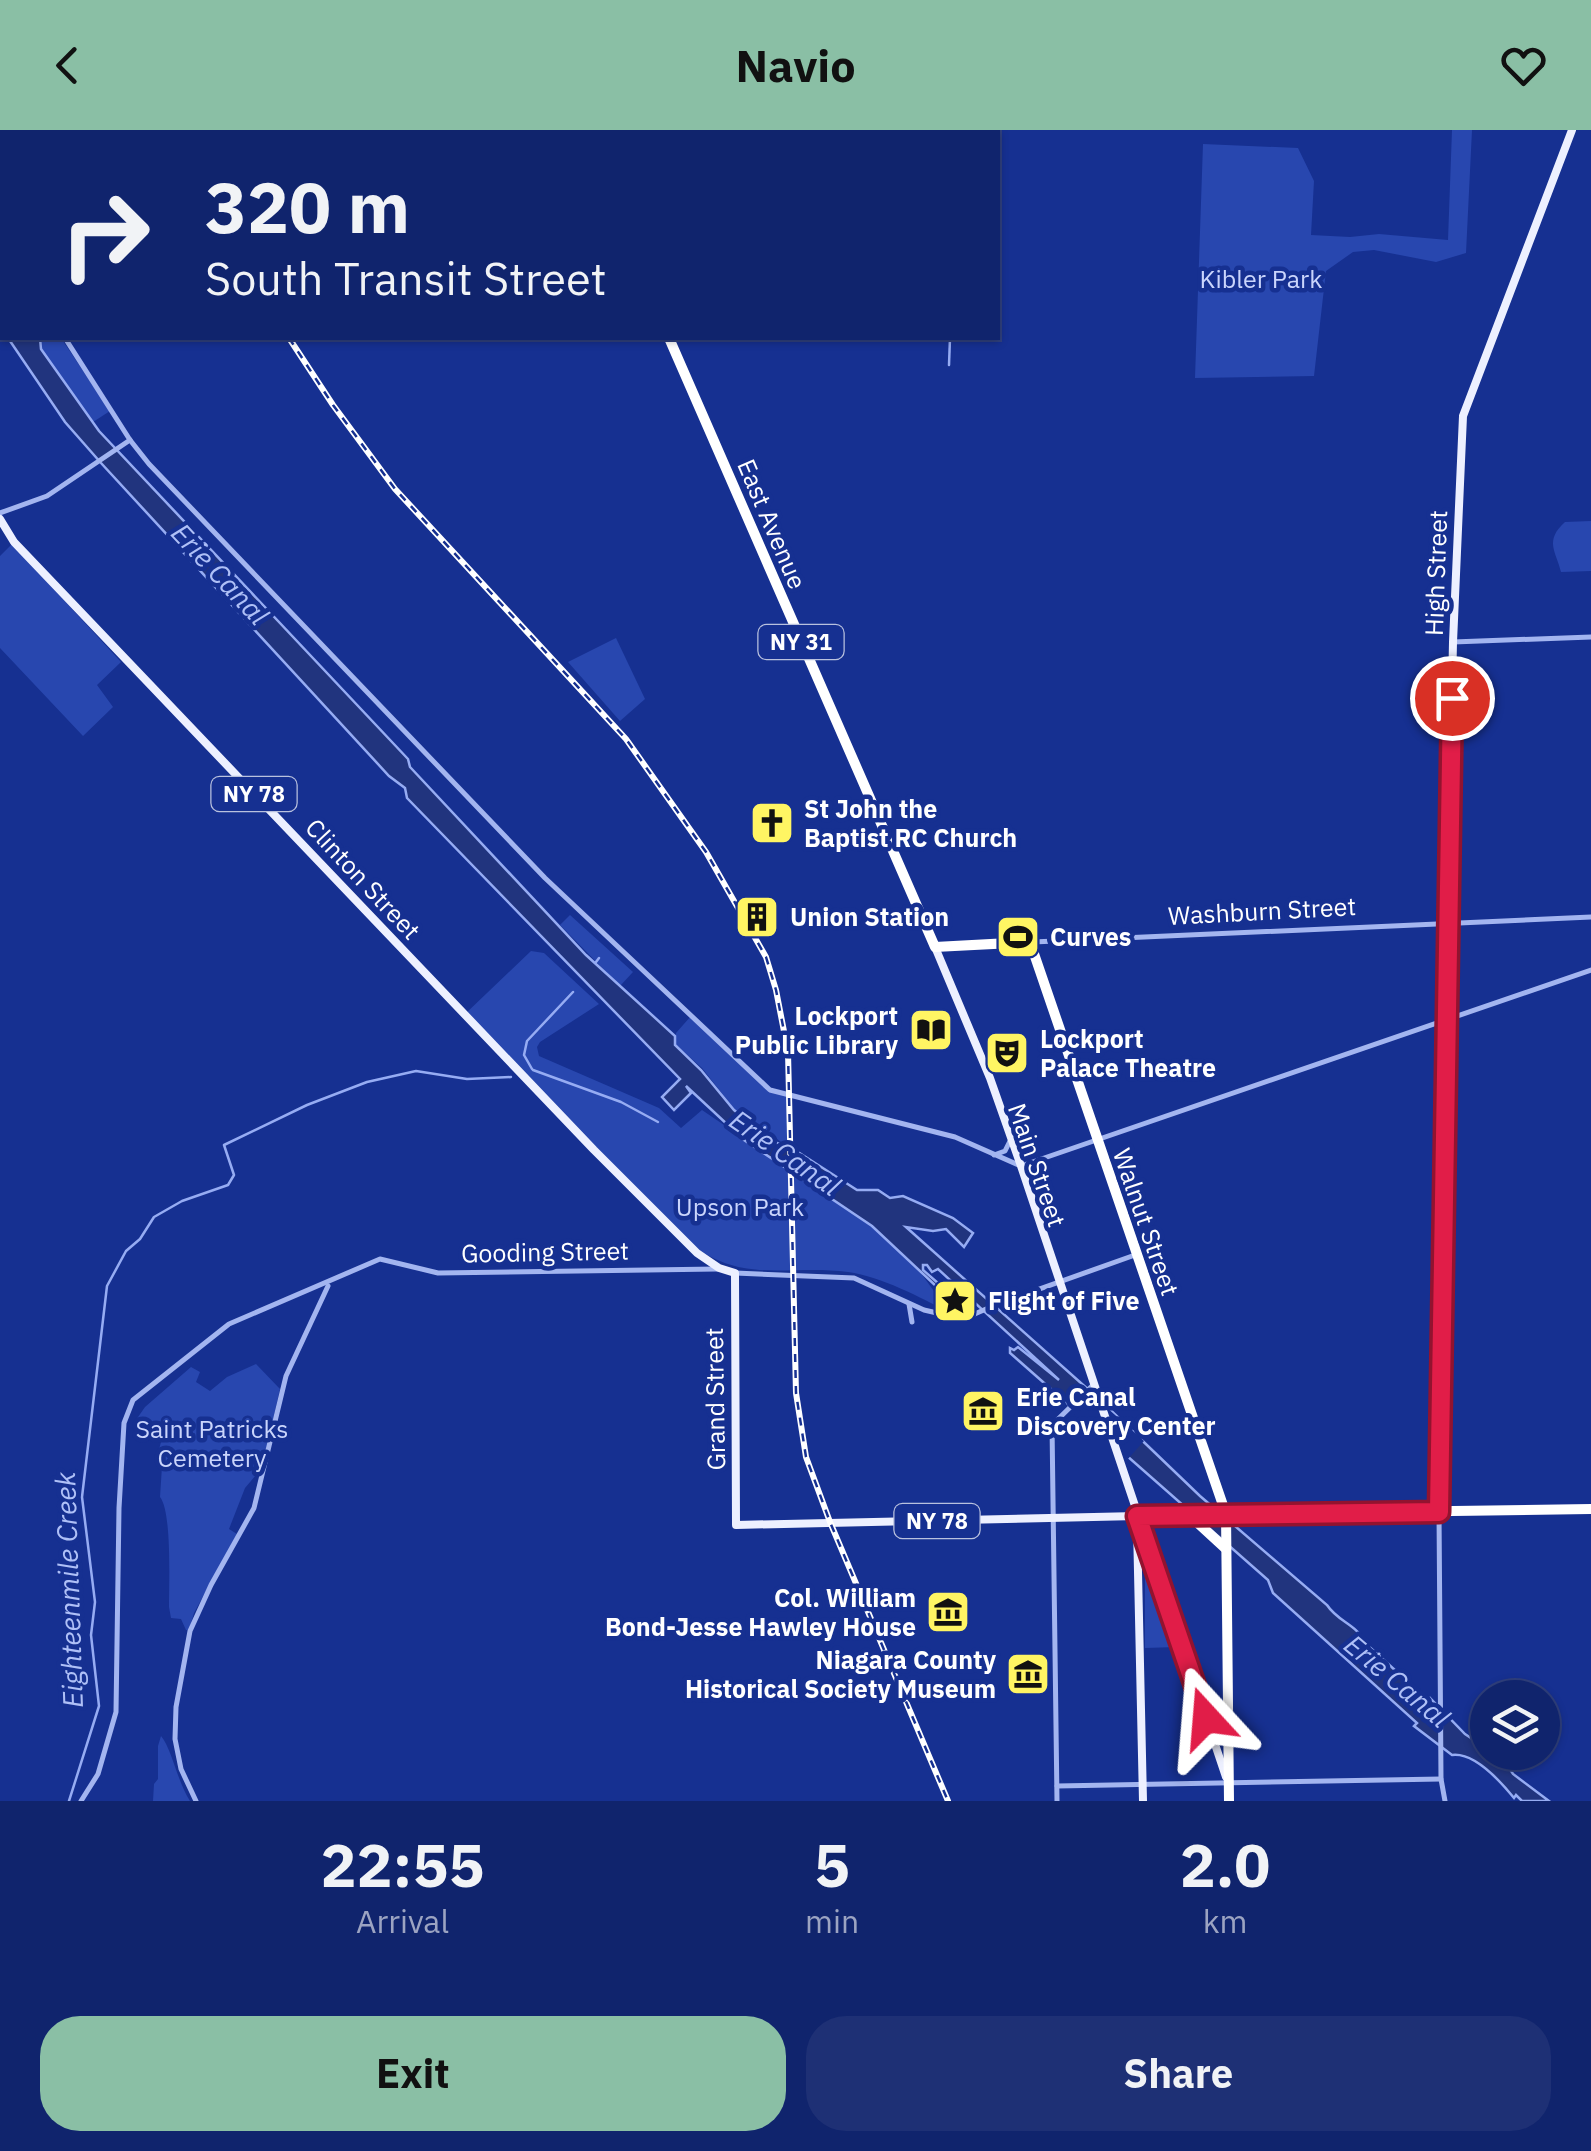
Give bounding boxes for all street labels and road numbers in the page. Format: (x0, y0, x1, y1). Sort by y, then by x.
street label: East Avenue (730, 454, 815, 594)
street label: High Street (1417, 510, 1454, 636)
road number: NY 31 (758, 625, 844, 659)
road number: NY 78 (212, 777, 296, 811)
street label: Clinton Street (299, 811, 428, 946)
street label: Washburn Street (1167, 889, 1357, 932)
street label: Main Street (1001, 1099, 1074, 1231)
street label: Walnut Street (1106, 1144, 1187, 1300)
street label: Gooding Street (461, 1234, 629, 1269)
street label: Grand Street (697, 1327, 732, 1471)
road number: NY 78 (894, 1504, 980, 1538)

